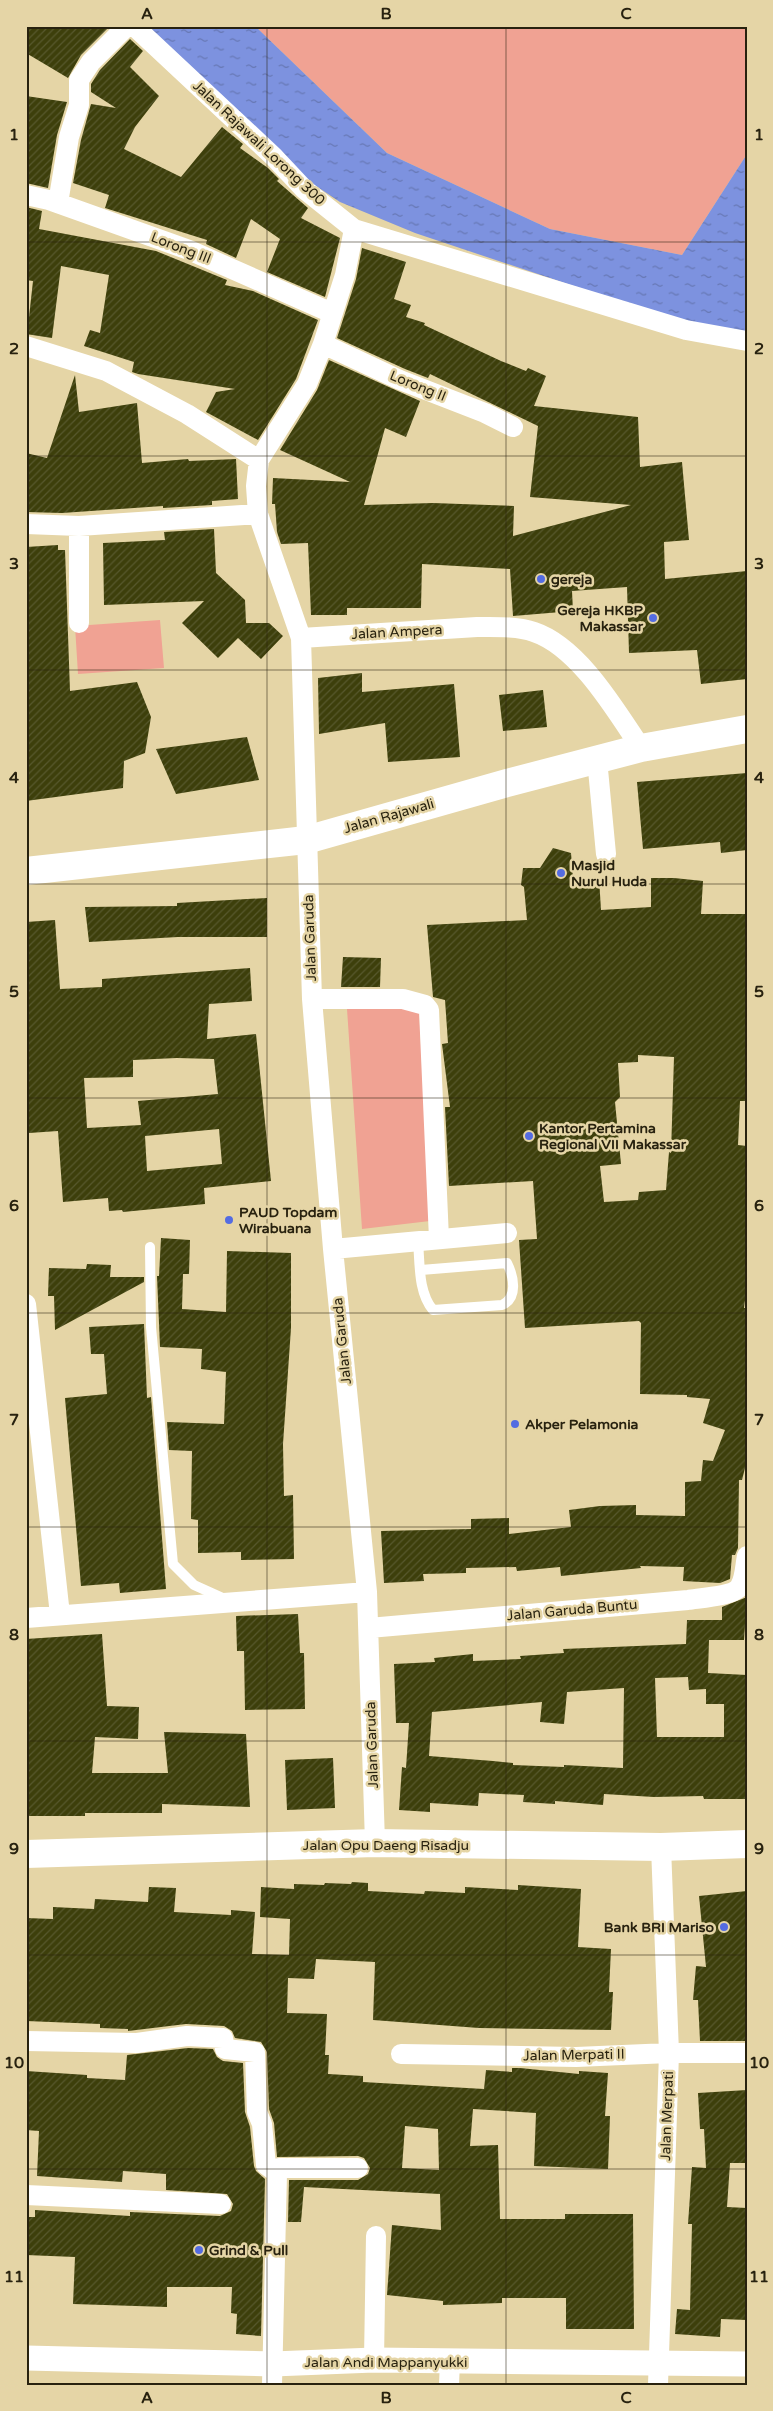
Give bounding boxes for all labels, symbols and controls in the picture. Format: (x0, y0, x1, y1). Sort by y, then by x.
text: A (141, 4, 153, 24)
text: B (380, 4, 392, 24)
text: C (620, 4, 632, 24)
street label: Jalan Rajawali Lorong 300 (190, 77, 329, 209)
text: 1 (9, 125, 19, 145)
text: 1 (754, 125, 764, 145)
street label: Lorong III (148, 229, 214, 267)
text: 2 (9, 339, 19, 359)
text: 2 (754, 339, 764, 359)
street label: Lorong II (387, 367, 449, 405)
text: 3 (9, 554, 19, 574)
text: 3 (754, 554, 764, 574)
place label: gereja (551, 571, 592, 588)
marker: gereja (535, 573, 547, 585)
place label: Gereja HKBP Makassar (557, 602, 644, 635)
marker: Gereja HKBP Makassar (647, 612, 659, 624)
street label: Jalan Ampera (351, 621, 443, 643)
text: 4 (9, 768, 19, 788)
text: 4 (754, 768, 764, 788)
street label: Jalan Rajawali (342, 795, 436, 837)
place label: Masjid Nurul Huda (571, 857, 647, 890)
marker: Masjid Nurul Huda (555, 867, 567, 879)
street label: Jalan Garuda (300, 894, 320, 982)
text: 5 (9, 982, 19, 1002)
text: 5 (754, 982, 764, 1002)
place label: Kantor Pertamina Regional VII Makassar (539, 1120, 687, 1153)
marker: Kantor Pertamina Regional VII Makassar (523, 1130, 535, 1142)
text: 6 (9, 1196, 19, 1216)
text: 6 (754, 1196, 764, 1216)
place label: PAUD Topdam Wirabuana (239, 1204, 337, 1237)
marker: PAUD Topdam Wirabuana (223, 1214, 235, 1226)
street label: Jalan Garuda (329, 1297, 355, 1385)
text: 7 (9, 1410, 19, 1430)
text: 7 (754, 1410, 764, 1430)
place label: Akper Pelamonia (525, 1416, 639, 1433)
marker: Akper Pelamonia (509, 1418, 521, 1430)
street label: Jalan Garuda Buntu (506, 1596, 638, 1624)
text: 8 (9, 1625, 19, 1645)
text: 8 (754, 1625, 764, 1645)
street label: Jalan Garuda (362, 1701, 382, 1789)
street label: Jalan Opu Daeng Risadju (303, 1837, 469, 1854)
text: 9 (9, 1839, 19, 1859)
text: 9 (754, 1839, 764, 1859)
place label: Bank BRI Mariso (604, 1919, 714, 1936)
marker: Bank BRI Mariso (718, 1921, 730, 1933)
street label: Jalan Merpati II (523, 2046, 625, 2064)
text: 10 (4, 2053, 24, 2073)
text: 10 (749, 2053, 769, 2073)
street label: Jalan Merpati (657, 2071, 677, 2161)
place label: Grind & Pull (209, 2242, 288, 2259)
marker: Grind & Pull (193, 2244, 205, 2256)
text: 11 (4, 2267, 24, 2287)
text: 11 (749, 2267, 769, 2287)
street label: Jalan Andi Mappanyukki (305, 2354, 467, 2371)
text: A (141, 2388, 153, 2408)
text: B (380, 2388, 392, 2408)
text: C (620, 2388, 632, 2408)

